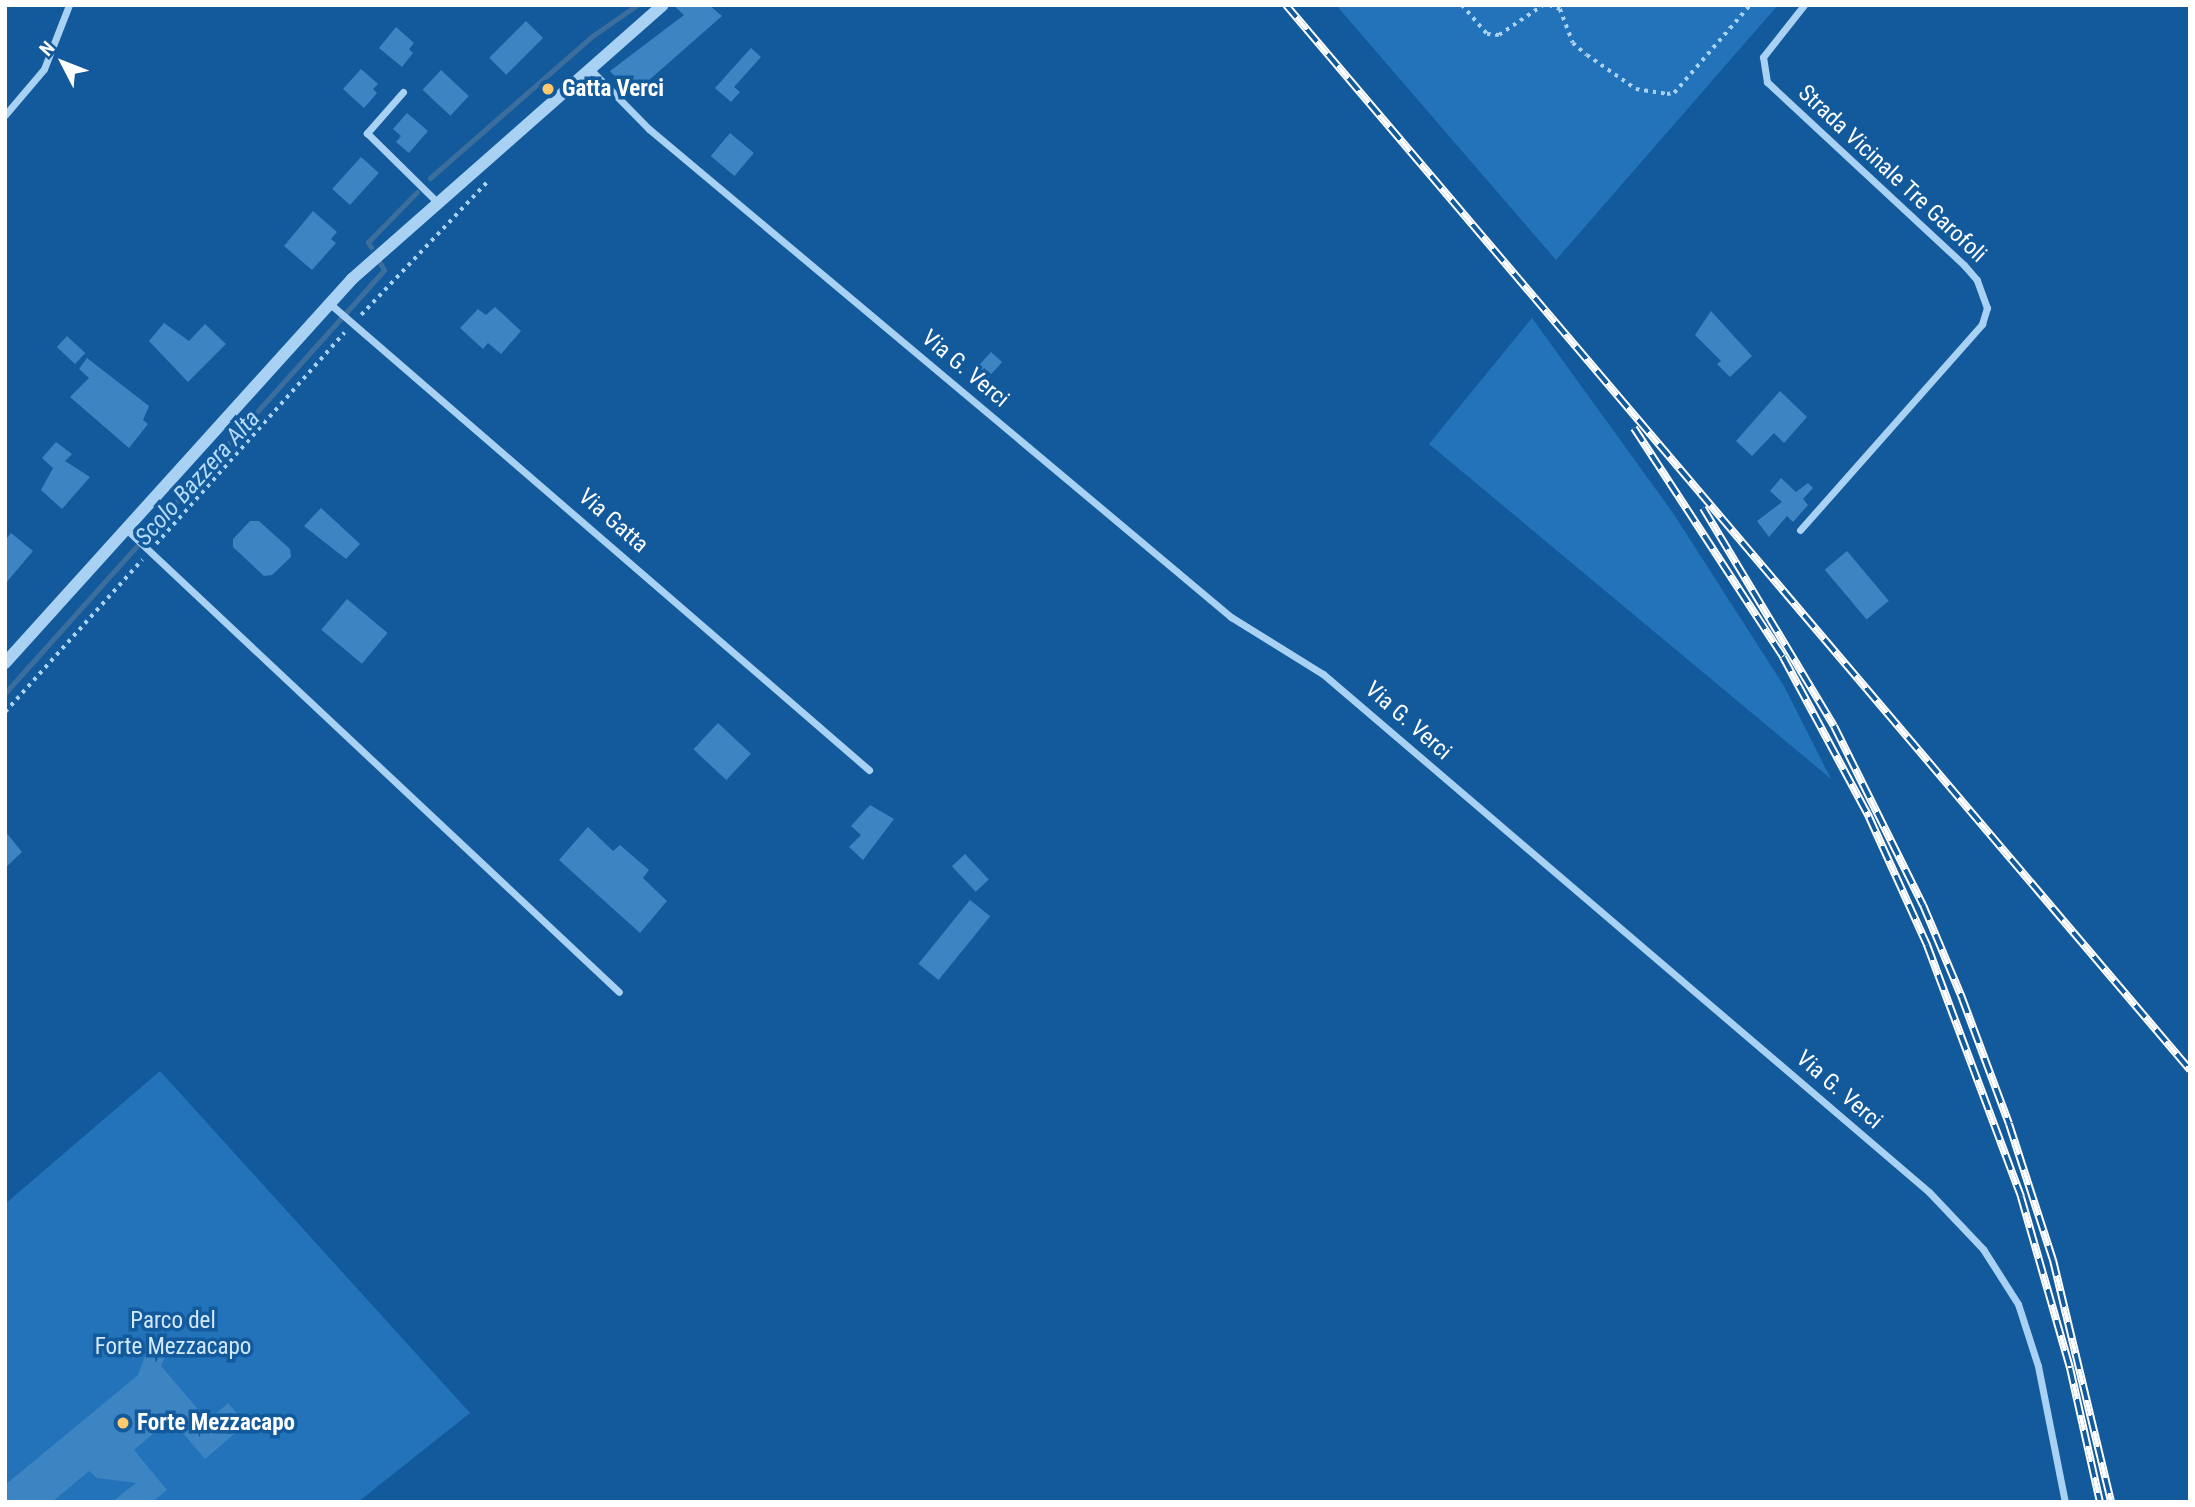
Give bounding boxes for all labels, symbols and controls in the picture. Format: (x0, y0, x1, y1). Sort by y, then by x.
north arrow (28, 28, 98, 98)
text: N (35, 37, 59, 61)
place label: Gatta Verci (562, 75, 664, 103)
street label: Strada Vicinale Tre Garofoli (1792, 79, 1992, 269)
marker: Gatta Verci (540, 81, 556, 97)
street label: Via G. Verci (916, 325, 1014, 413)
water label: Scolo Bazzera Alta (130, 404, 266, 552)
street label: Via Gatta (572, 483, 654, 559)
street label: Via G. Verci (1359, 676, 1457, 766)
street label: Via G. Verci (1790, 1045, 1888, 1135)
park label: Parco del Forte Mezzacapo (95, 1307, 251, 1361)
place label: Forte Mezzacapo (137, 1409, 295, 1437)
marker: Forte Mezzacapo (115, 1415, 131, 1431)

